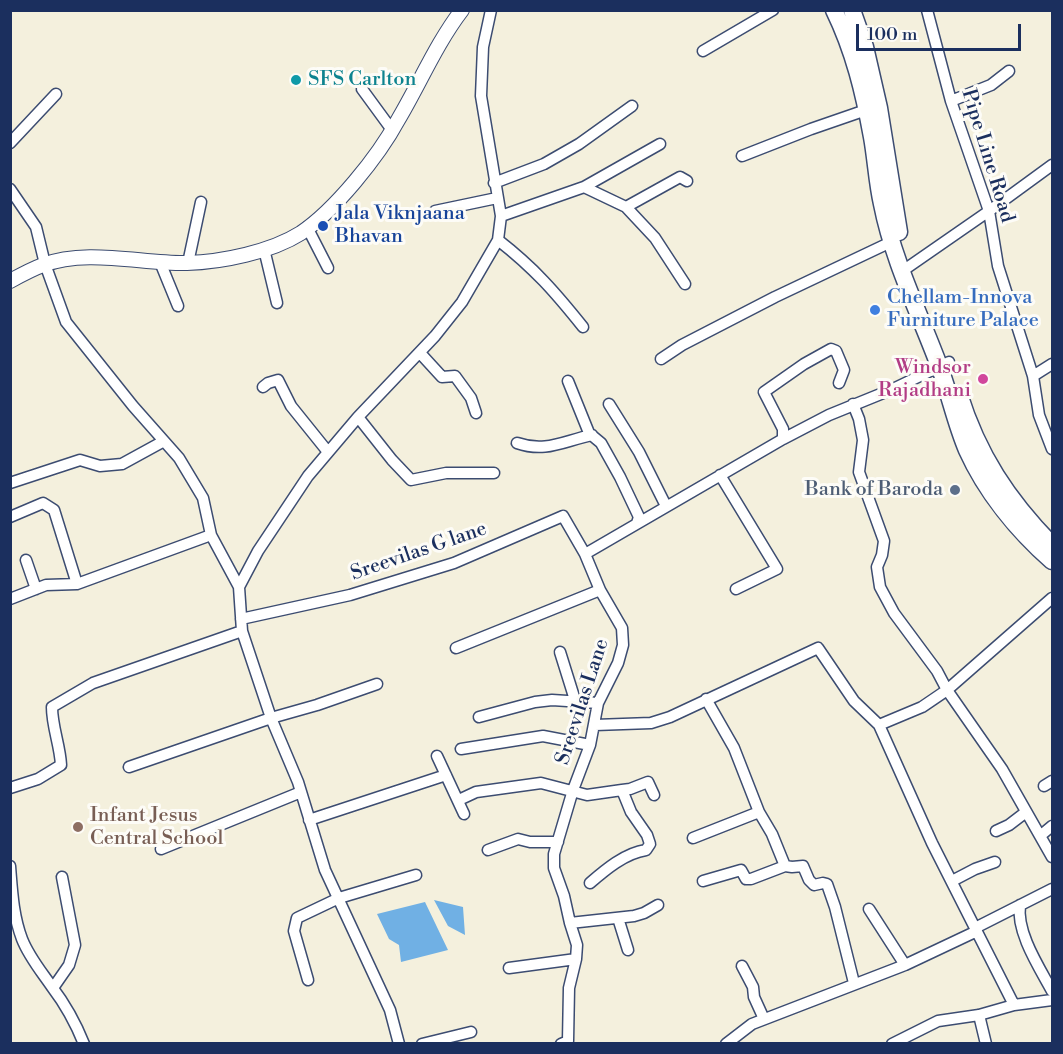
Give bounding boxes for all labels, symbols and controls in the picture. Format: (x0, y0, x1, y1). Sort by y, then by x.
scale bar (859, 12, 1024, 50)
text: 100 m (867, 23, 918, 46)
place label: SFS Carlton (308, 68, 416, 92)
marker: SFS Carlton (289, 73, 303, 87)
street label: Pipe Line Road (955, 86, 1019, 226)
place label: Jala Viknjaana Bhavan (335, 202, 465, 249)
marker: Jala Viknjaana Bhavan (316, 219, 330, 233)
place label: Chellam-Innova Furniture Palace (887, 286, 1039, 333)
marker: Chellam-Innova Furniture Palace (868, 303, 882, 317)
place label: Windsor Rajadhani (878, 356, 971, 403)
marker: Windsor Rajadhani (976, 372, 990, 386)
place label: Bank of Baroda (805, 478, 943, 502)
marker: Bank of Baroda (948, 483, 962, 497)
street label: Sreevilas G lane (348, 517, 490, 587)
street label: Sreevilas Lane (551, 636, 615, 768)
place label: Infant Jesus Central School (90, 804, 223, 851)
marker: Infant Jesus Central School (71, 820, 85, 834)

